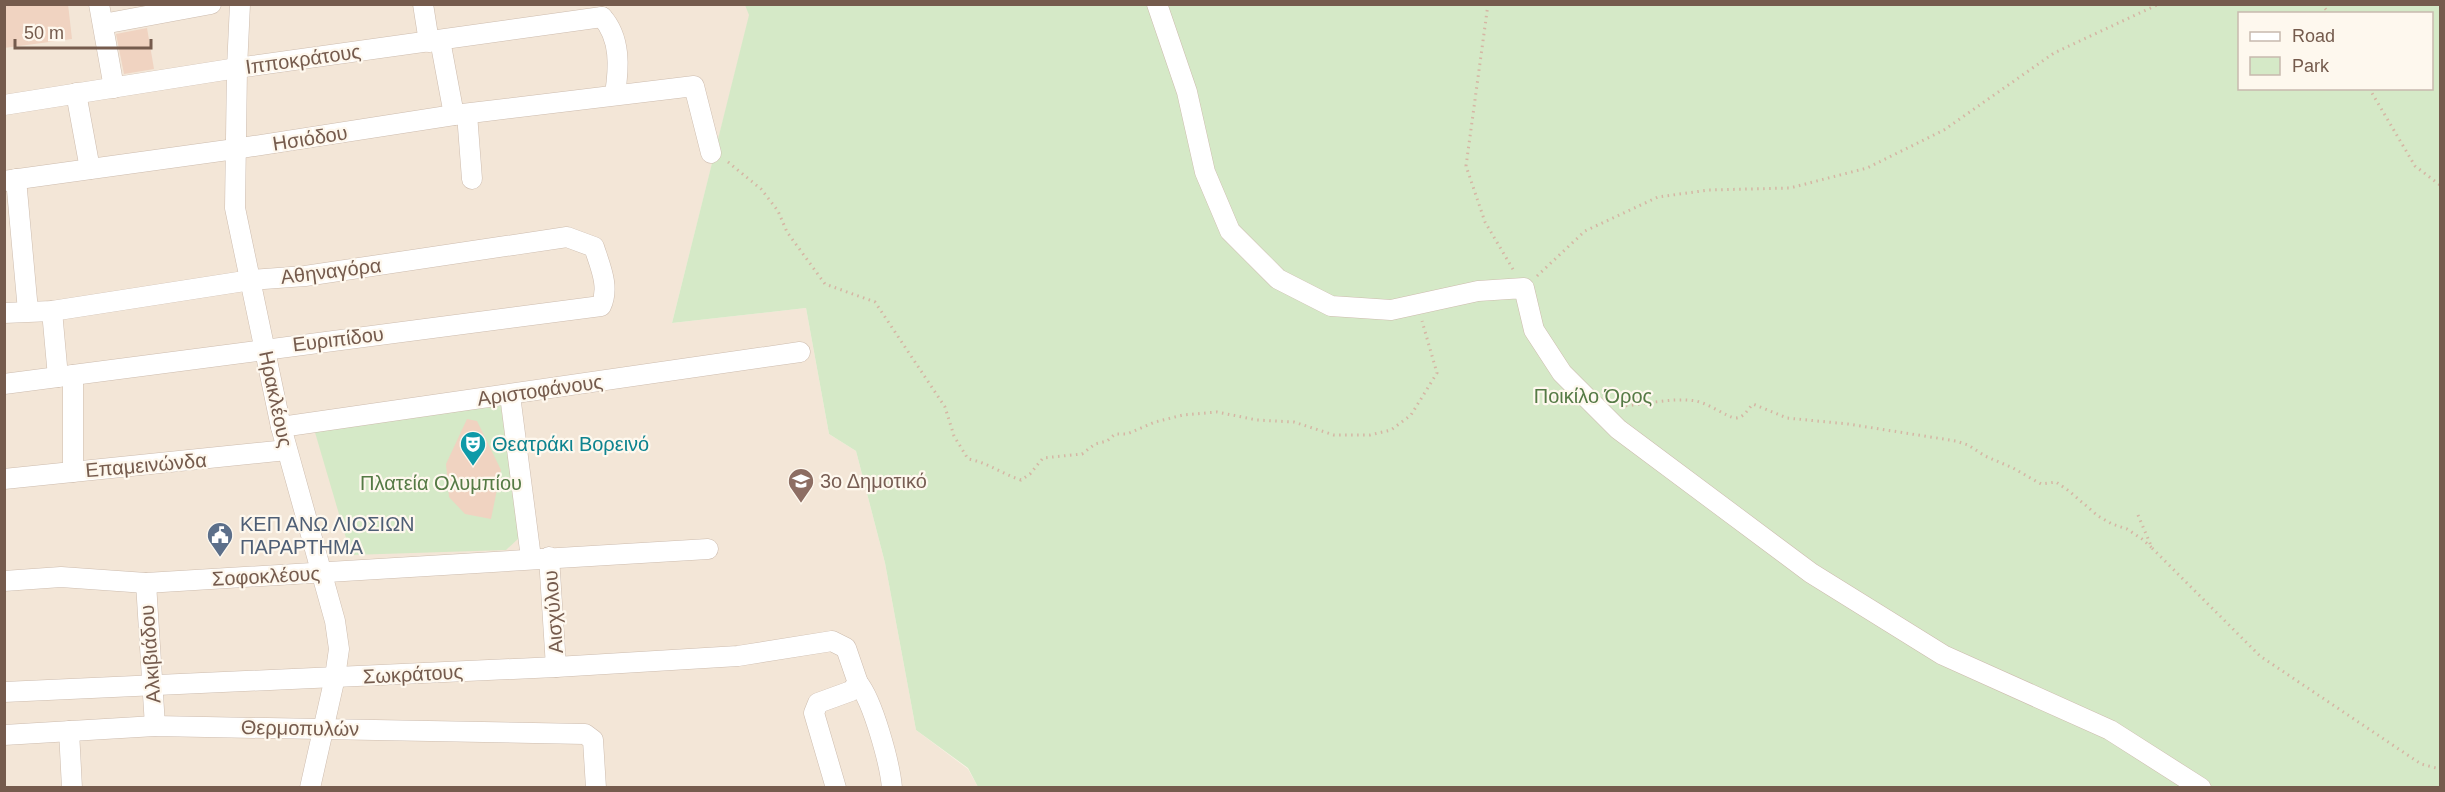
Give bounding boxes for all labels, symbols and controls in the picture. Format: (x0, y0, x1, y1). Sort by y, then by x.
scale bar (15, 12, 152, 50)
legend (2238, 12, 2433, 90)
text: 50 m (24, 23, 64, 43)
text: Road (2292, 26, 2335, 46)
street label: Ιπποκράτους (244, 40, 362, 78)
text: Park (2292, 56, 2330, 76)
street label: Ησιόδου (271, 121, 349, 155)
street label: Αθηναγόρα (279, 254, 383, 288)
street label: Ευριπίδου (291, 323, 385, 355)
street label: Ηρακλέους (255, 349, 297, 450)
street label: Αριστοφάνους (476, 370, 605, 410)
park label: Ποικίλο Όρος (1534, 385, 1653, 407)
theatre icon: Θεατράκι Βορεινό (458, 429, 488, 467)
place label: Θεατράκι Βορεινό (492, 433, 649, 455)
street label: Επαμεινώνδα (84, 449, 208, 481)
school or university icon: 3ο Δημοτικό (786, 466, 816, 504)
place label: 3ο Δημοτικό (820, 470, 927, 492)
park label: Πλατεία Ολυμπίου (360, 472, 522, 494)
place label: ΚΕΠ ΑΝΩ ΛΙΟΣΙΩΝ ΠΑΡΑΡΤΗΜΑ (240, 513, 415, 558)
public building icon: ΚΕΠ ΑΝΩ ΛΙΟΣΙΩΝ ΠΑΡΑΡΤΗΜΑ (205, 520, 235, 558)
street label: Σοφοκλέους (211, 562, 321, 590)
street label: Αισχύλου (539, 570, 567, 654)
street label: Αλκιβιάδου (136, 604, 164, 704)
street label: Σωκράτους (362, 660, 464, 688)
street label: Θερμοπυλών (241, 716, 359, 740)

